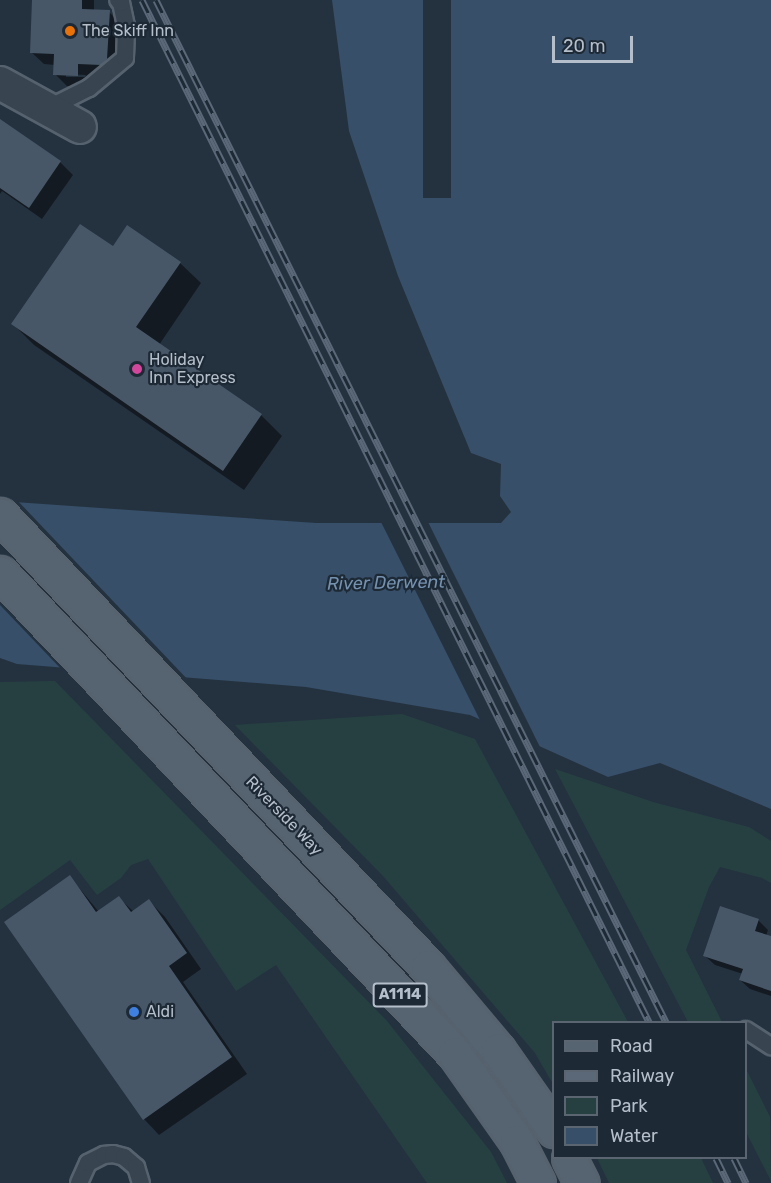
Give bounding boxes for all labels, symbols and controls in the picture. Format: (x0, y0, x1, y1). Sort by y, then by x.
place label: The Skiff Inn (82, 21, 174, 41)
marker: The Skiff Inn (63, 24, 77, 38)
scale bar (555, 24, 636, 62)
text: 20 m (563, 35, 605, 57)
place label: Holiday Inn Express (149, 350, 236, 388)
marker: Holiday Inn Express (130, 362, 144, 376)
water label: River Derwent (327, 571, 445, 595)
street label: Riverside Way (242, 773, 326, 859)
road number: A1114 (372, 983, 428, 1007)
place label: Aldi (146, 1002, 174, 1022)
marker: Aldi (127, 1005, 141, 1019)
legend (552, 1021, 747, 1159)
text: Road (610, 1035, 653, 1057)
text: Railway (610, 1065, 674, 1087)
text: Park (610, 1095, 647, 1117)
text: Water (610, 1125, 658, 1147)

